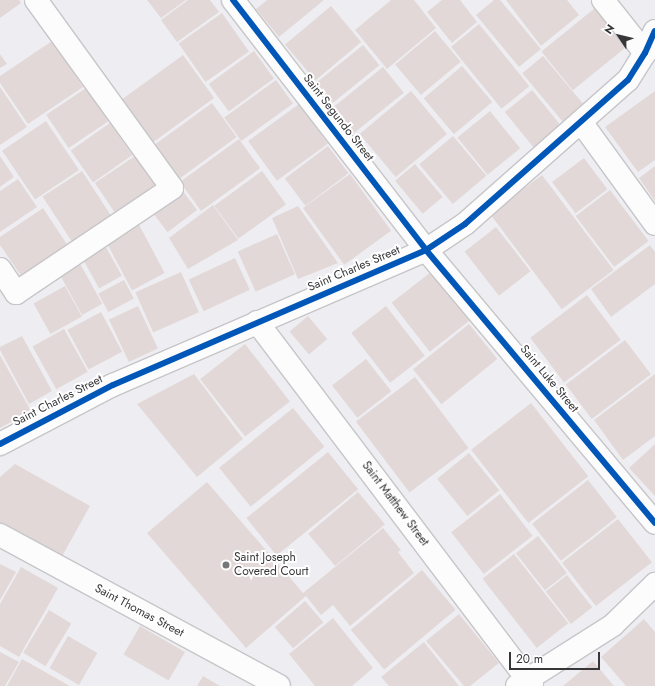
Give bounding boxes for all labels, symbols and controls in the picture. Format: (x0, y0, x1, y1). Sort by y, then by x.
north arrow (599, 16, 639, 56)
text: N (600, 21, 618, 37)
street label: Saint Segundo Street (300, 72, 376, 164)
street label: Saint Charles Street (306, 243, 402, 295)
street label: Saint Luke Street (517, 342, 581, 416)
street label: Saint Charles Street (11, 372, 105, 430)
street label: Saint Matthew Street (358, 459, 432, 549)
place label: Saint Joseph Covered Court (234, 551, 308, 579)
marker: Saint Joseph Covered Court (221, 560, 231, 570)
street label: Saint Thomas Street (92, 581, 186, 641)
scale bar (511, 644, 602, 670)
text: 20 m (516, 650, 543, 668)

